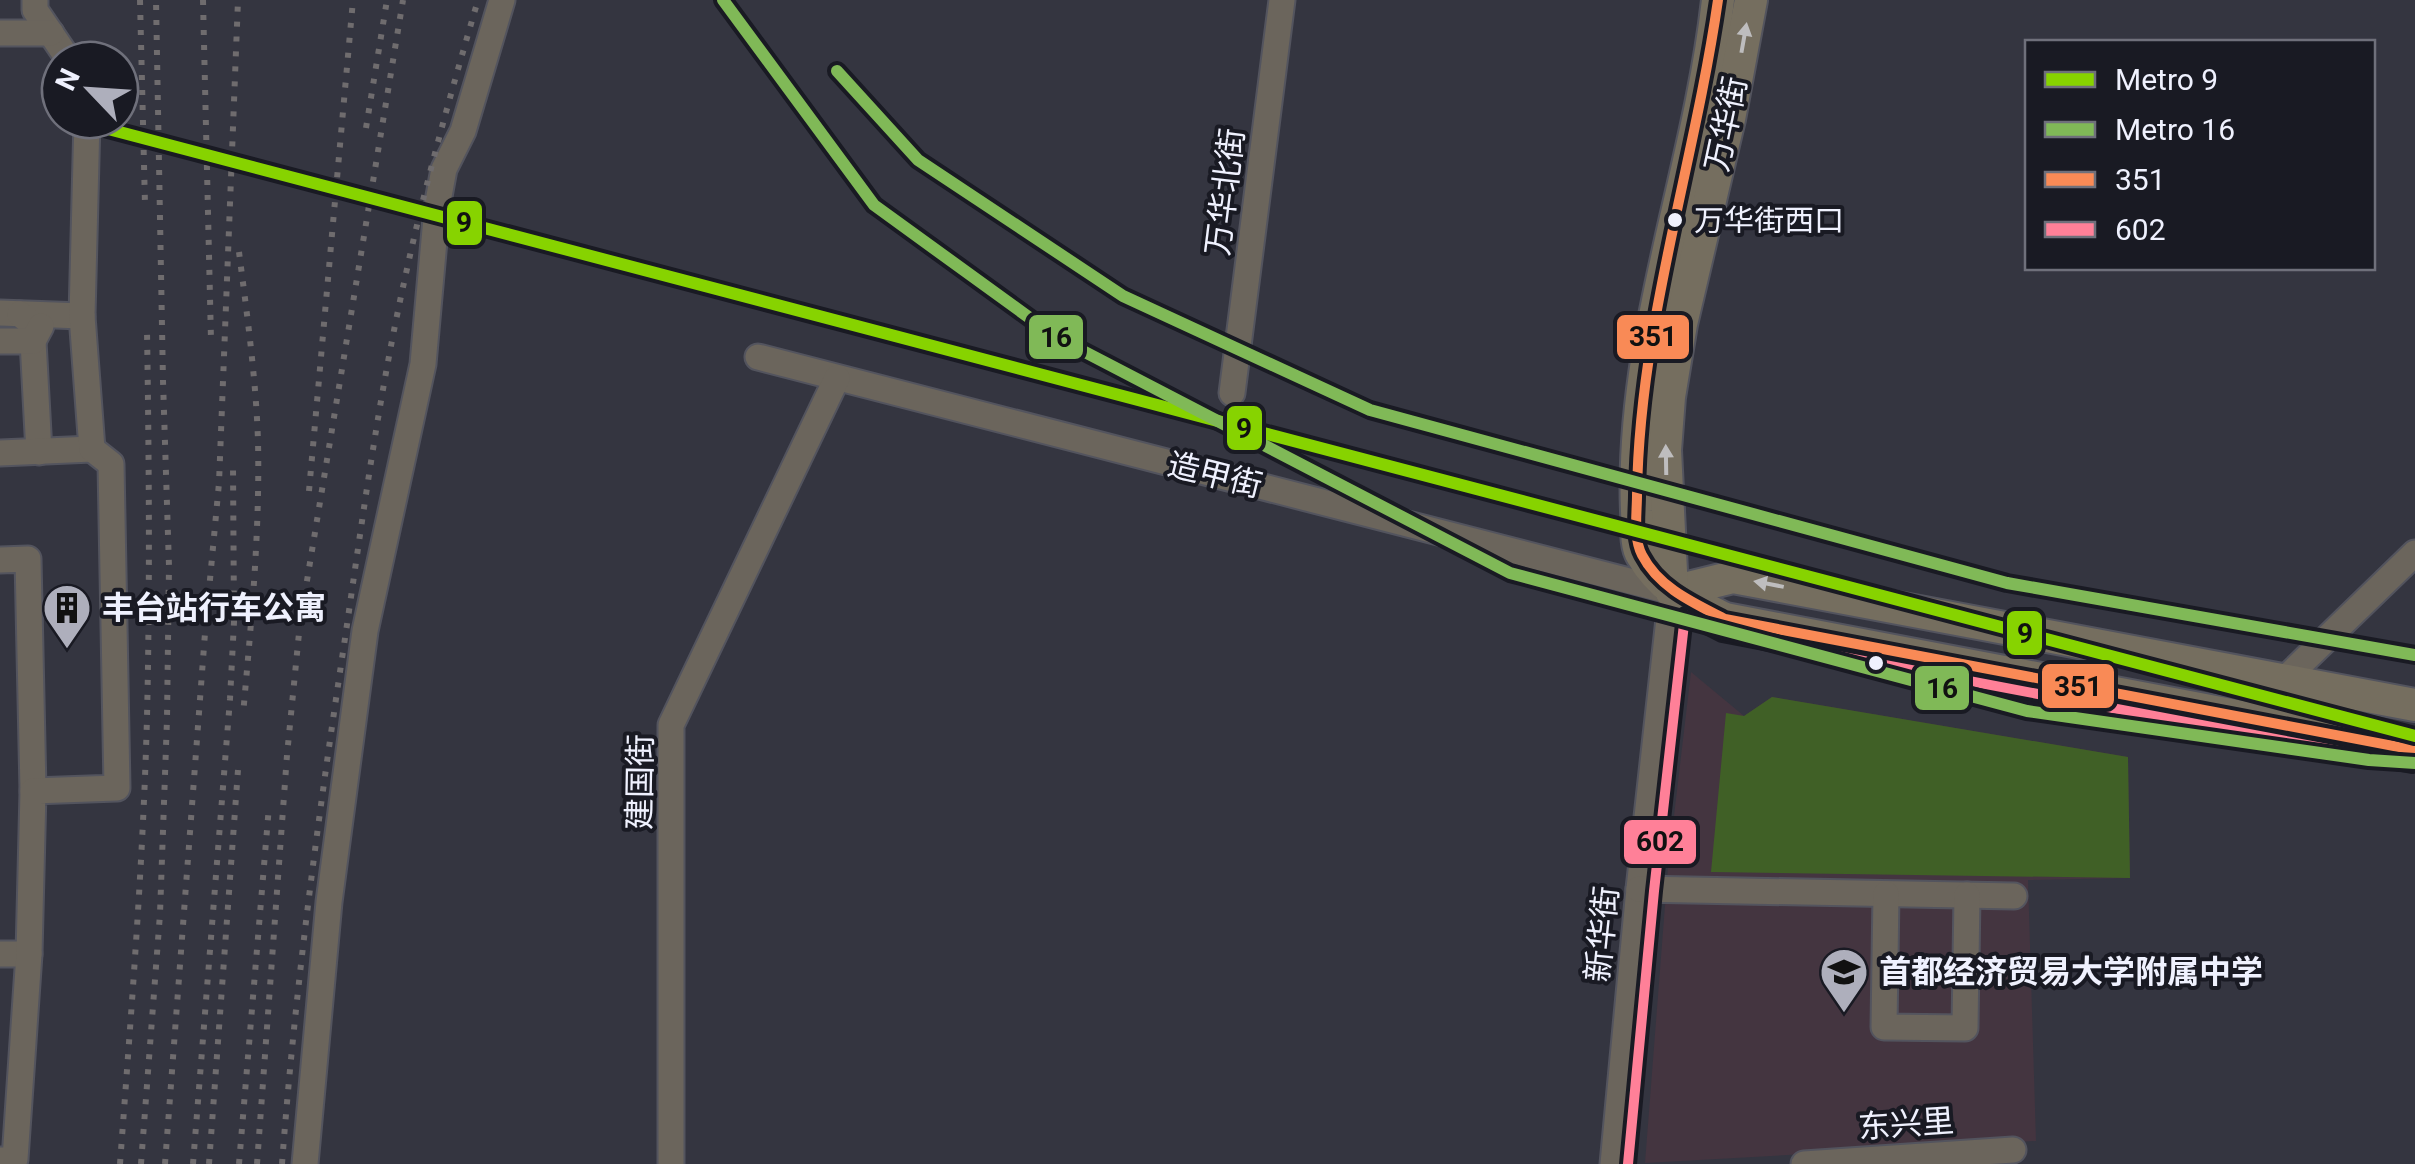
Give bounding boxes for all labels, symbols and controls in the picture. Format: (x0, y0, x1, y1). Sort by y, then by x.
one-way arrow (1737, 22, 1752, 53)
north arrow (40, 40, 140, 140)
legend (2025, 40, 2375, 270)
text: Metro 9 (2115, 62, 2218, 97)
text: N (49, 64, 87, 96)
street label: 万华街 (1697, 73, 1755, 175)
text: Metro 16 (2115, 112, 2235, 147)
street label: 万华北街 (1198, 126, 1252, 258)
text: 351 (2115, 162, 2166, 197)
line badge: 9 (445, 199, 484, 247)
place label: 万华街西口 (1694, 203, 1844, 238)
text: 9 (456, 206, 472, 239)
marker: 万华街西口 (1665, 210, 1685, 230)
text: 602 (2115, 212, 2166, 247)
line badge: 16 (1027, 313, 1085, 361)
line badge: 351 (1615, 313, 1691, 361)
text: 351 (1629, 320, 1677, 353)
text: 16 (1040, 321, 1072, 354)
line badge: 9 (1225, 404, 1264, 452)
text: 9 (1236, 412, 1252, 445)
one-way arrow (1658, 443, 1674, 475)
street label: 造甲街 (1164, 445, 1266, 505)
one-way arrow (1753, 576, 1784, 591)
building icon: 丰台站行车公寓 (41, 582, 93, 650)
place label: 丰台站行车公寓 (102, 589, 326, 627)
line badge: 9 (2005, 609, 2044, 657)
text: 9 (2017, 617, 2033, 650)
unlabelled marker (1866, 653, 1886, 673)
line badge: 351 (2040, 662, 2116, 710)
line badge: 16 (1913, 664, 1971, 712)
text: 351 (2054, 670, 2102, 703)
text: 16 (1926, 672, 1958, 705)
street label: 建国街 (620, 734, 660, 830)
line badge: 602 (1622, 818, 1698, 866)
text: 602 (1636, 825, 1684, 858)
street label: 新华街 (1578, 884, 1626, 984)
school or university icon: 首都经济贸易大学附属中学 (1818, 946, 1870, 1014)
place label: 首都经济贸易大学附属中学 (1879, 953, 2263, 991)
street label: 东兴里 (1857, 1102, 1955, 1146)

